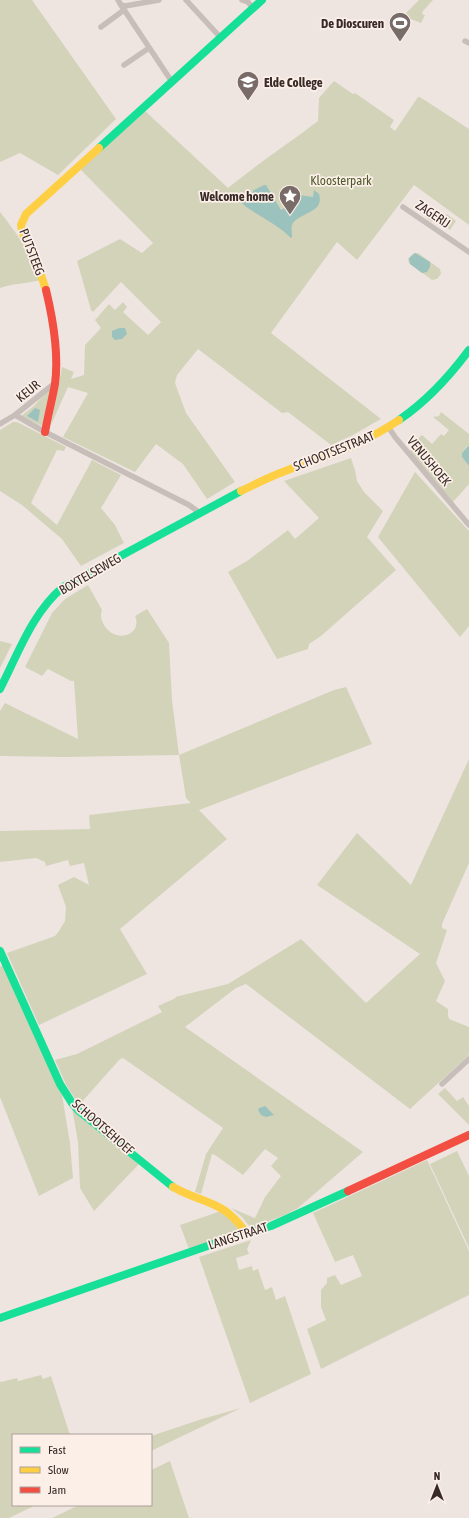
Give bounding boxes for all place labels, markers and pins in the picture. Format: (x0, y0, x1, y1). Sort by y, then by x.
sports icon: De Dioscuren (387, 10, 413, 43)
place label: De Dioscuren (321, 16, 384, 31)
school or university icon: Elde College (235, 69, 261, 102)
place label: Elde College (264, 75, 323, 90)
place icon: Welcome home (277, 183, 303, 216)
place label: Welcome home (199, 189, 274, 204)

